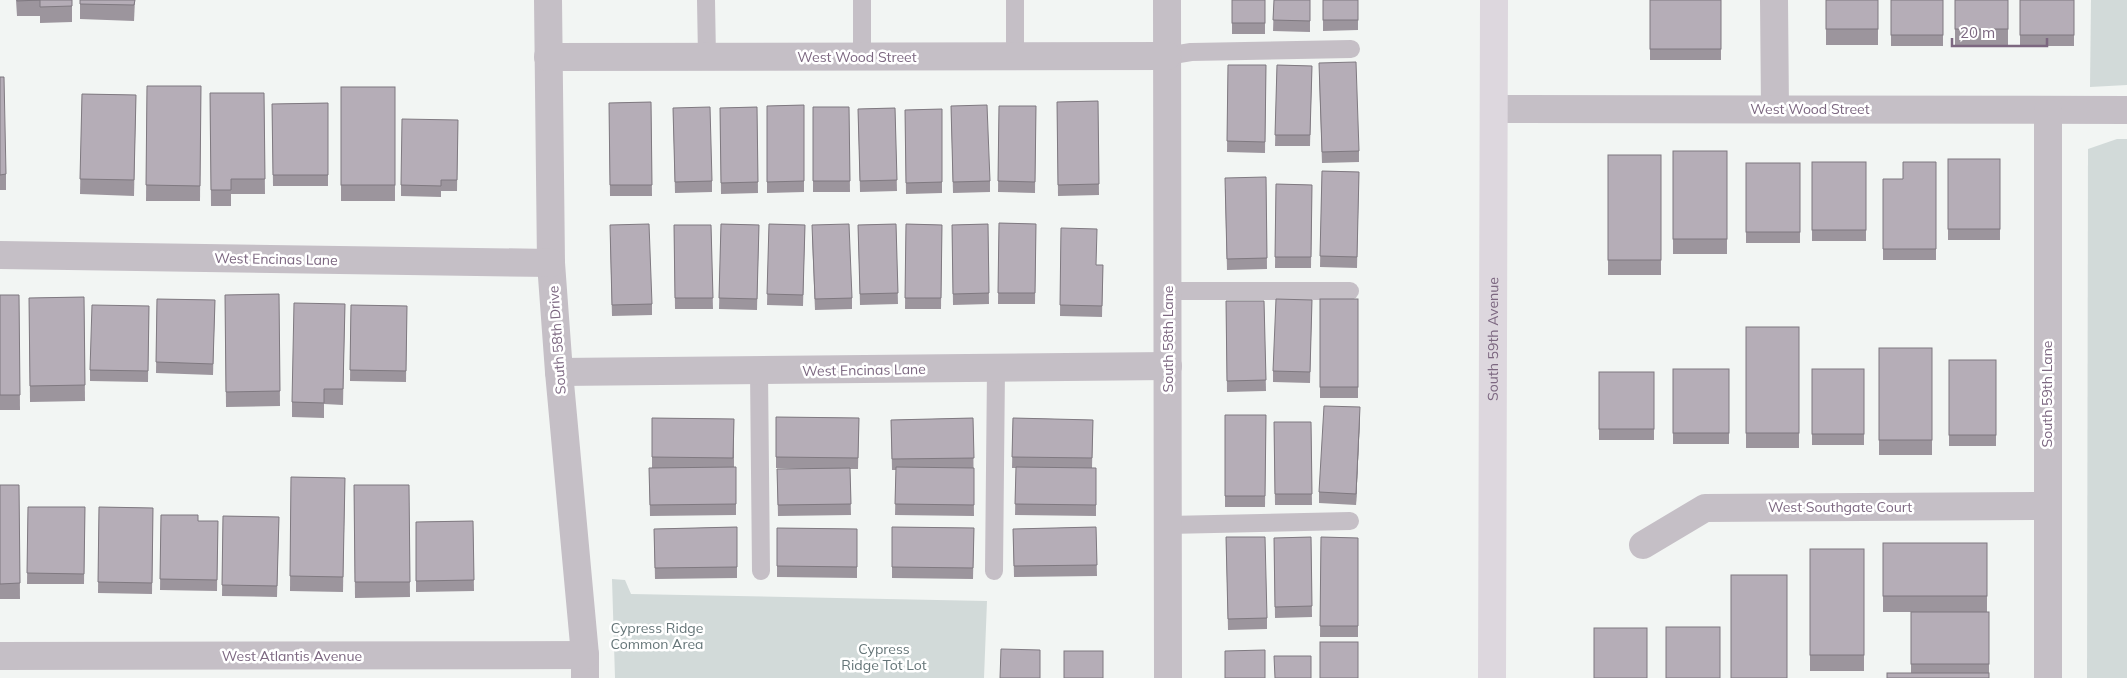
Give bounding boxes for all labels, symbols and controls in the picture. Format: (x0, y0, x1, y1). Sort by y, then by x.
scale bar (1952, 15, 2047, 47)
text: 20 m (1960, 23, 1995, 42)
street label: West Wood Street (797, 48, 917, 66)
street label: West Wood Street (1750, 100, 1870, 118)
street label: West Encinas Lane (214, 249, 338, 269)
street label: South 59th Avenue (1484, 277, 1502, 401)
street label: South 58th Drive (544, 285, 570, 395)
street label: South 58th Lane (1159, 286, 1177, 392)
street label: South 59th Lane (2038, 341, 2056, 447)
street label: West Encinas Lane (802, 360, 926, 380)
street label: West Southgate Court (1768, 498, 1912, 516)
park label: Cypress Ridge Common Area (611, 619, 703, 653)
park label: Cypress Ridge Tot Lot (841, 640, 927, 674)
street label: West Atlantis Avenue (222, 647, 362, 665)

